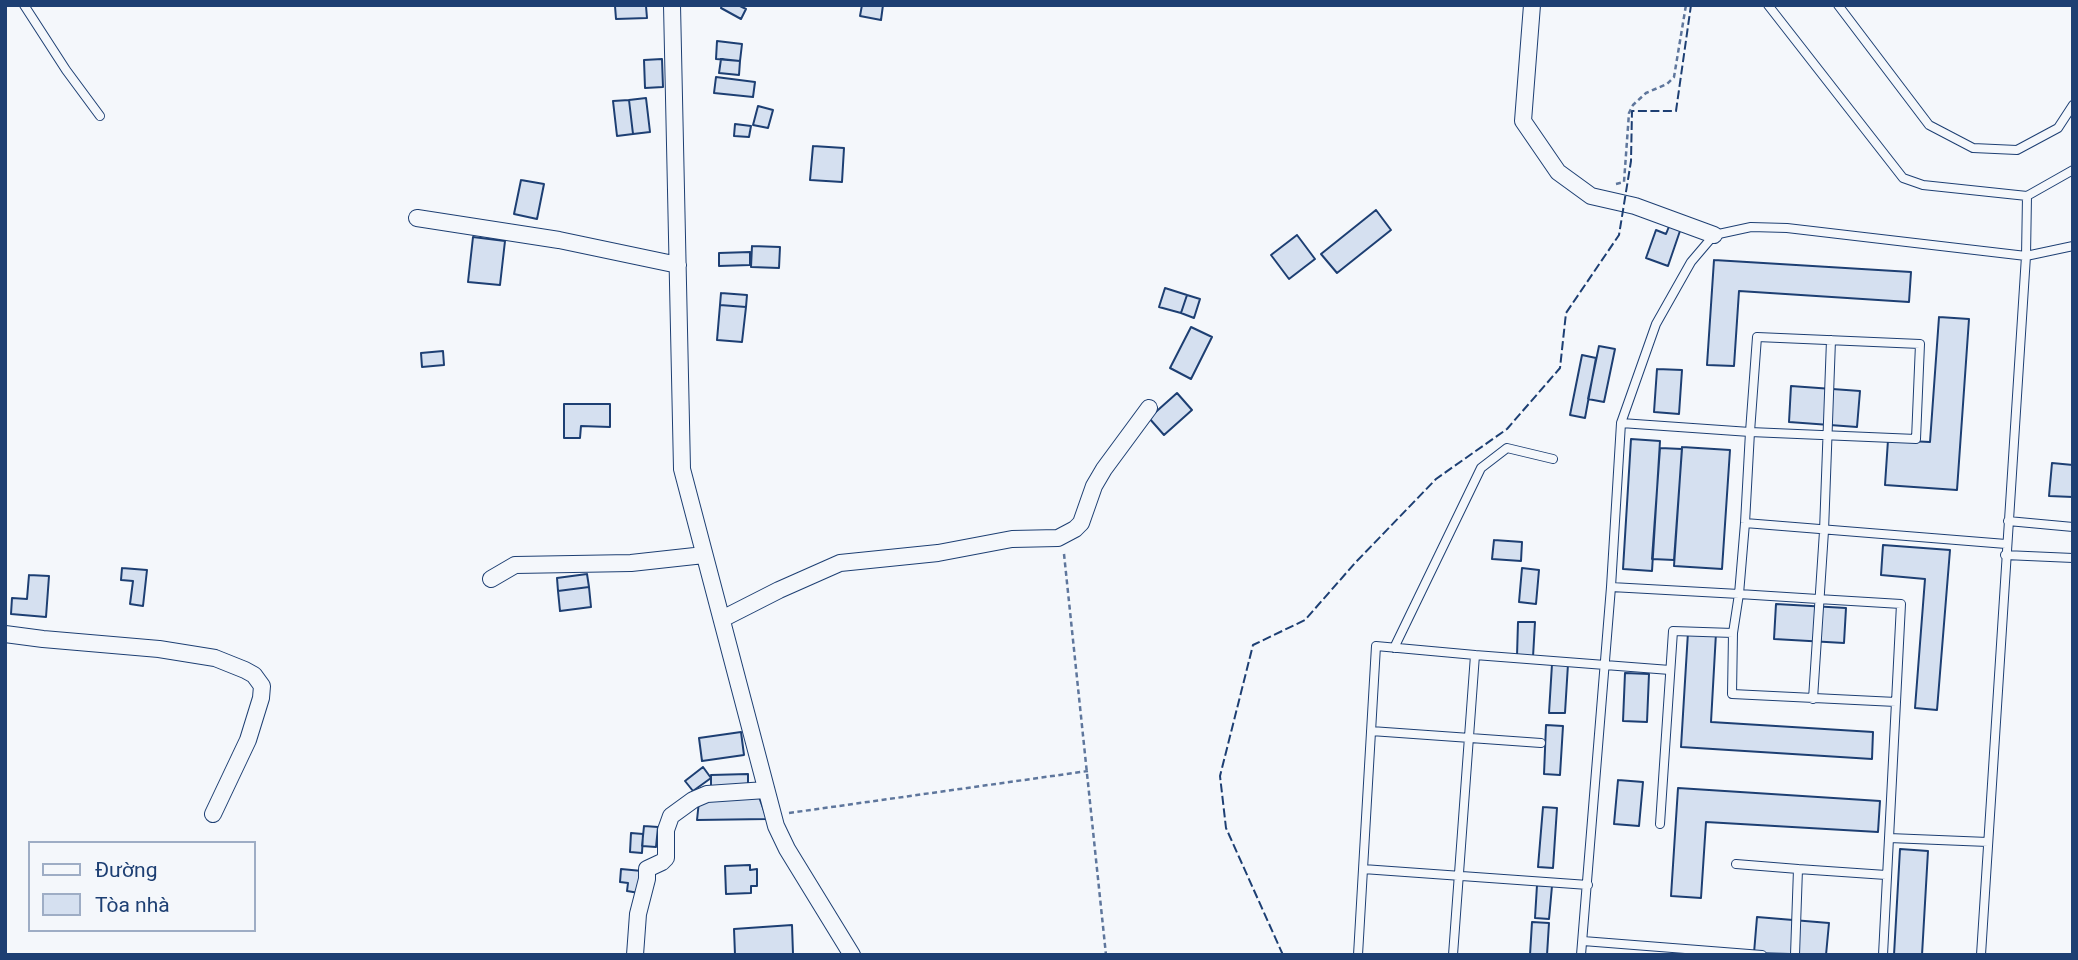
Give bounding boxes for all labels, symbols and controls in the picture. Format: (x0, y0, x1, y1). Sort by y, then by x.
legend (28, 841, 256, 932)
text: Đường (95, 858, 157, 882)
text: Tòa nhà (95, 893, 170, 917)

